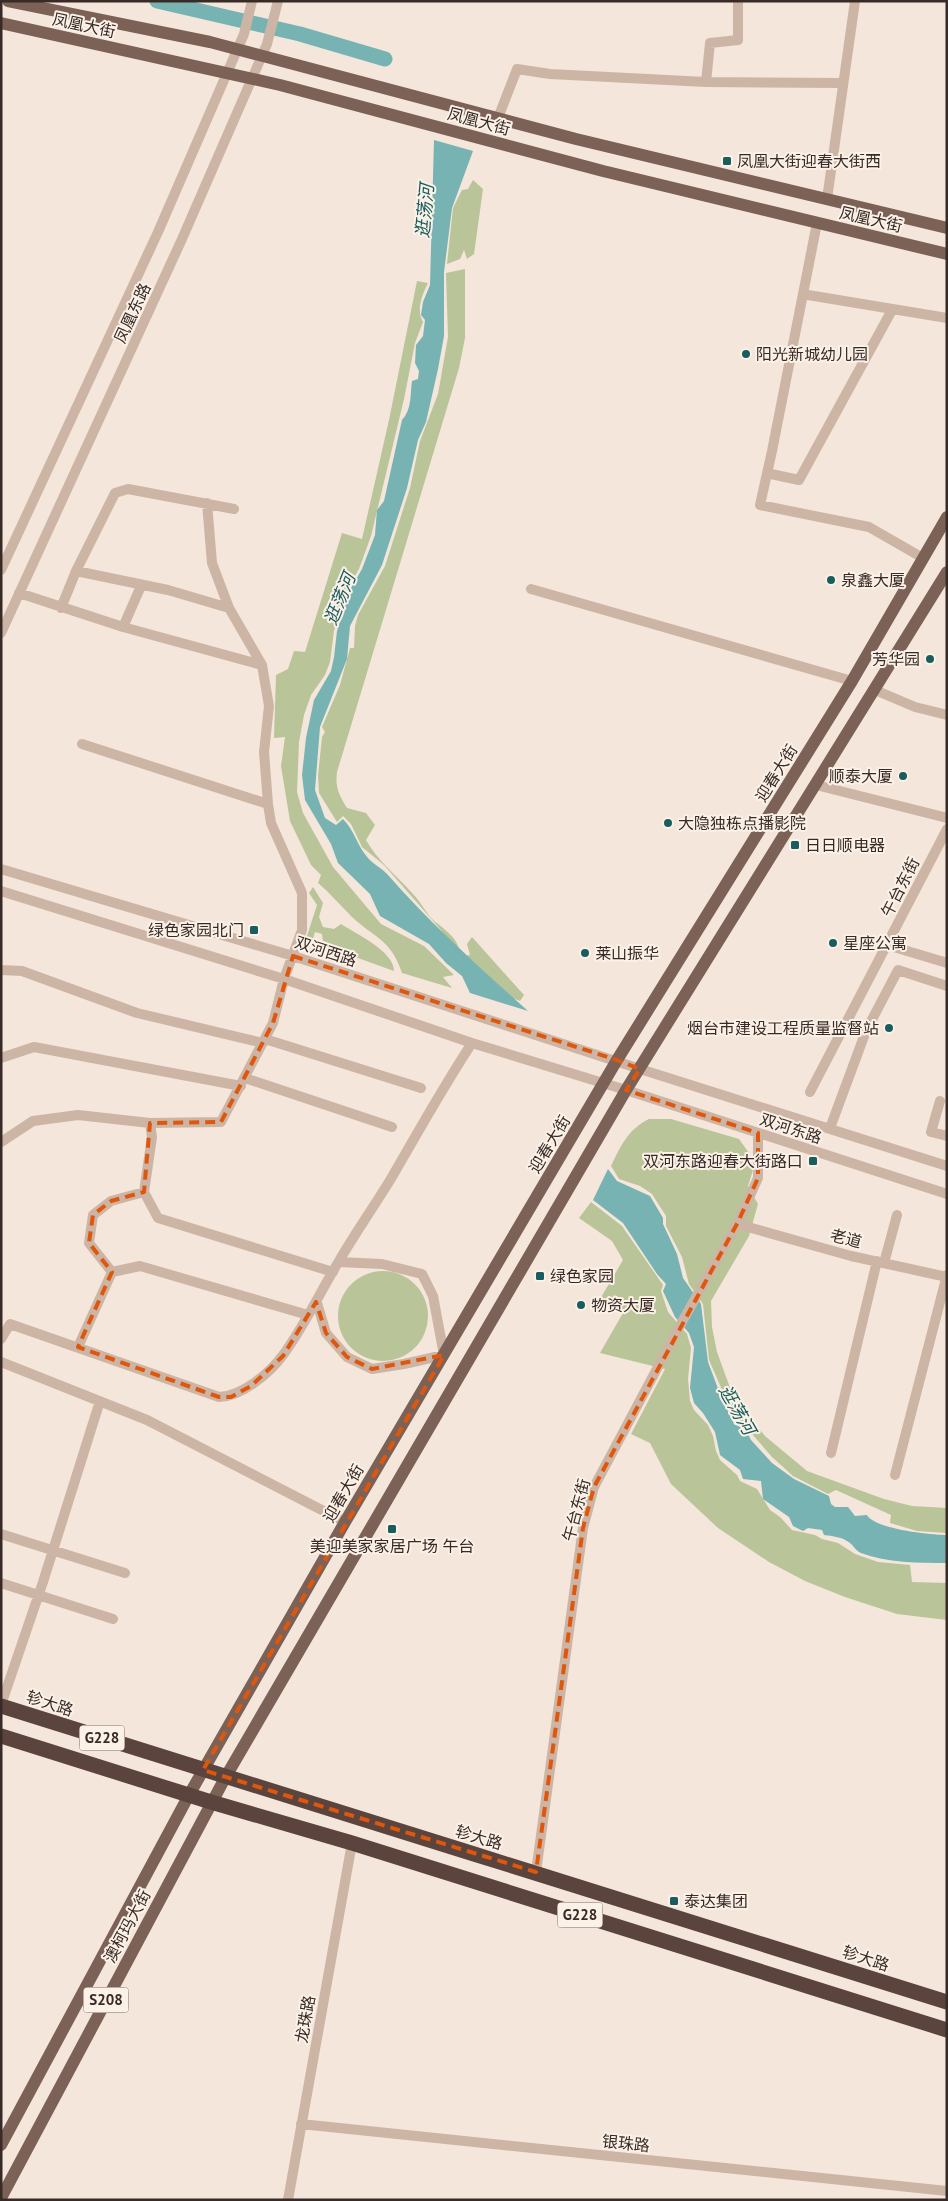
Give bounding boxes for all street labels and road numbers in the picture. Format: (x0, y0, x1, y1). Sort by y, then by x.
street label: 凤凰大街 (51, 9, 117, 41)
street label: 凤凰大街 (445, 103, 513, 139)
street label: 凤凰大街 (838, 202, 904, 236)
street label: 凤凰东路 (109, 280, 155, 346)
street label: 迎春大街 (751, 741, 801, 805)
street label: 午台东街 (877, 854, 923, 920)
street label: 双河西路 (292, 932, 360, 970)
street label: 双河东路 (757, 1109, 825, 1147)
street label: 迎春大街 (524, 1111, 574, 1177)
street label: 老道 (828, 1224, 864, 1252)
street label: 迎春大街 (318, 1460, 368, 1526)
street label: 午台东街 (558, 1476, 594, 1544)
street label: 轸大路 (24, 1686, 76, 1720)
road number: G228 (80, 1726, 124, 1750)
street label: 轸大路 (453, 1820, 505, 1854)
street label: 澳柯玛大街 (99, 1886, 155, 1966)
road number: G228 (558, 1902, 602, 1928)
street label: 轸大路 (840, 1941, 892, 1975)
road number: S208 (84, 1988, 128, 2012)
street label: 龙珠路 (291, 1994, 319, 2044)
street label: 银珠路 (601, 2131, 651, 2155)

